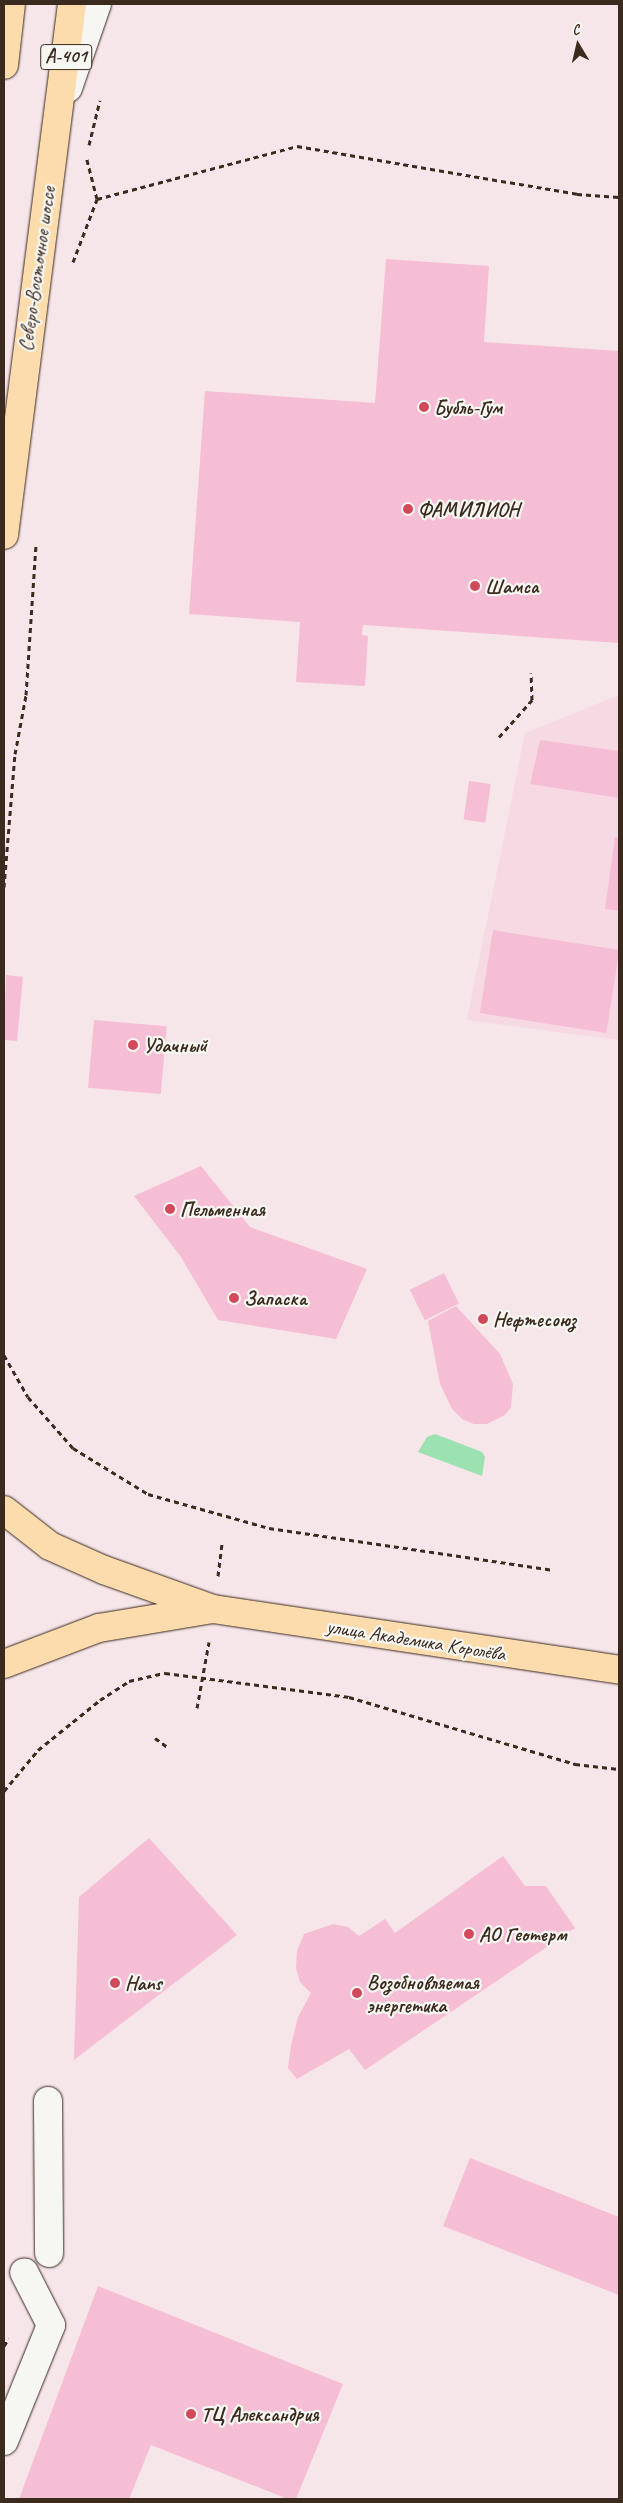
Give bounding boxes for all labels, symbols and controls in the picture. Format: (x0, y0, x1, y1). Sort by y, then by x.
north arrow (553, 20, 603, 70)
text: С (571, 21, 580, 39)
road number: А-401 (40, 41, 92, 74)
street label: Северо-Восточное шоссе (14, 185, 60, 353)
place label: Бубль-Гум (434, 395, 502, 419)
marker: Бубль-Гум (418, 401, 430, 413)
place label: ФАМИЛИОН (418, 497, 519, 521)
marker: ФАМИЛИОН (402, 503, 414, 515)
place label: Шамса (485, 574, 539, 598)
marker: Шамса (469, 580, 481, 592)
place label: Удачный (143, 1033, 207, 1057)
marker: Удачный (127, 1039, 139, 1051)
place label: Пельменная (180, 1197, 265, 1221)
marker: Пельменная (164, 1203, 176, 1215)
place label: Запаска (244, 1286, 306, 1310)
marker: Запаска (228, 1292, 240, 1304)
place label: Нефтесоюз (493, 1307, 576, 1331)
marker: Нефтесоюз (477, 1313, 489, 1325)
street label: улица Академика Королёва (326, 1614, 506, 1666)
place label: АО Геотерм (479, 1922, 567, 1946)
marker: АО Геотерм (463, 1928, 475, 1940)
place label: Возобновляемая энергетика (367, 1970, 479, 2017)
place label: Hans (125, 1971, 162, 1995)
marker: Hans (109, 1977, 121, 1989)
marker: Возобновляемая энергетика (351, 1987, 363, 1999)
place label: ТЦ Александрия (201, 2402, 318, 2426)
marker: ТЦ Александрия (185, 2408, 197, 2420)

